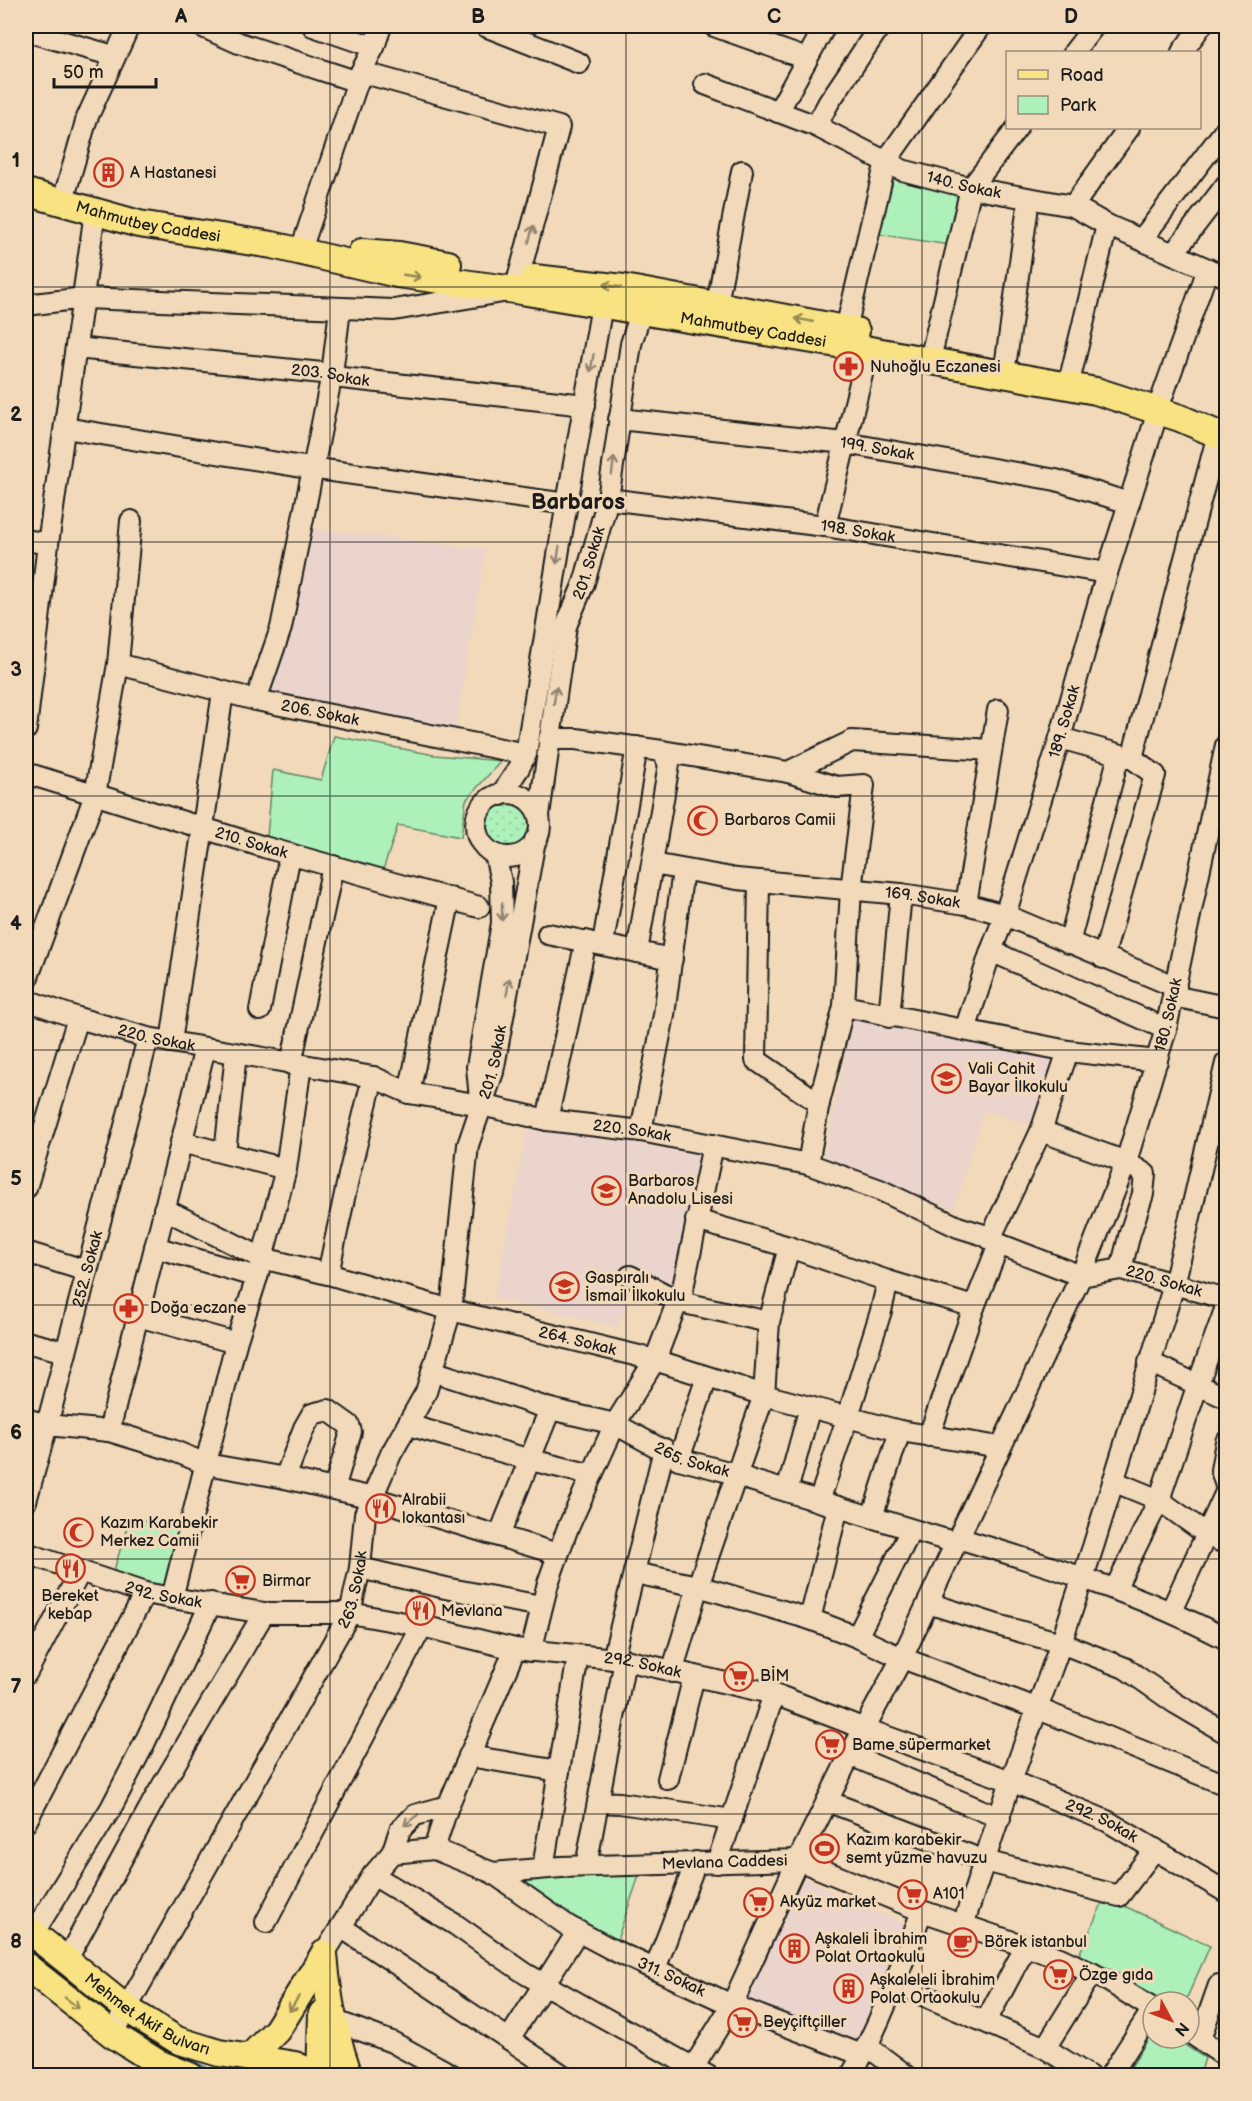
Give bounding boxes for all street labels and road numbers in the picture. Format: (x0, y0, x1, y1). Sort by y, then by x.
street label: 140. Sokak (925, 167, 1003, 203)
street label: Mahmutbey Caddesi (74, 197, 222, 246)
street label: Mahmutbey Caddesi (679, 308, 828, 352)
street label: 203. Sokak (290, 360, 371, 390)
street label: 199. Sokak (839, 433, 916, 465)
street label: 198. Sokak (820, 516, 897, 547)
street label: 201. Sokak (569, 524, 609, 603)
street label: 189. Sokak (1045, 683, 1084, 761)
street label: 206. Sokak (279, 696, 361, 730)
street label: 210. Sokak (213, 823, 290, 863)
street label: 169. Sokak (884, 883, 962, 913)
street label: 180. Sokak (1150, 976, 1186, 1054)
street label: 220. Sokak (115, 1020, 197, 1056)
street label: 201. Sokak (475, 1023, 511, 1102)
street label: 220. Sokak (592, 1116, 673, 1146)
street label: 252. Sokak (69, 1229, 107, 1309)
street label: 220. Sokak (1123, 1261, 1205, 1301)
street label: 264. Sokak (537, 1322, 619, 1360)
street label: 265. Sokak (651, 1438, 732, 1481)
street label: 263. Sokak (334, 1550, 371, 1632)
street label: 292. Sokak (122, 1577, 204, 1612)
street label: 292. Sokak (603, 1648, 683, 1682)
street label: 292. Sokak (1062, 1795, 1141, 1847)
street label: Mevlana Caddesi (662, 1851, 788, 1874)
street label: 311. Sokak (634, 1953, 708, 2001)
street label: Mehmet Akif Bulvarı (81, 1969, 212, 2059)

